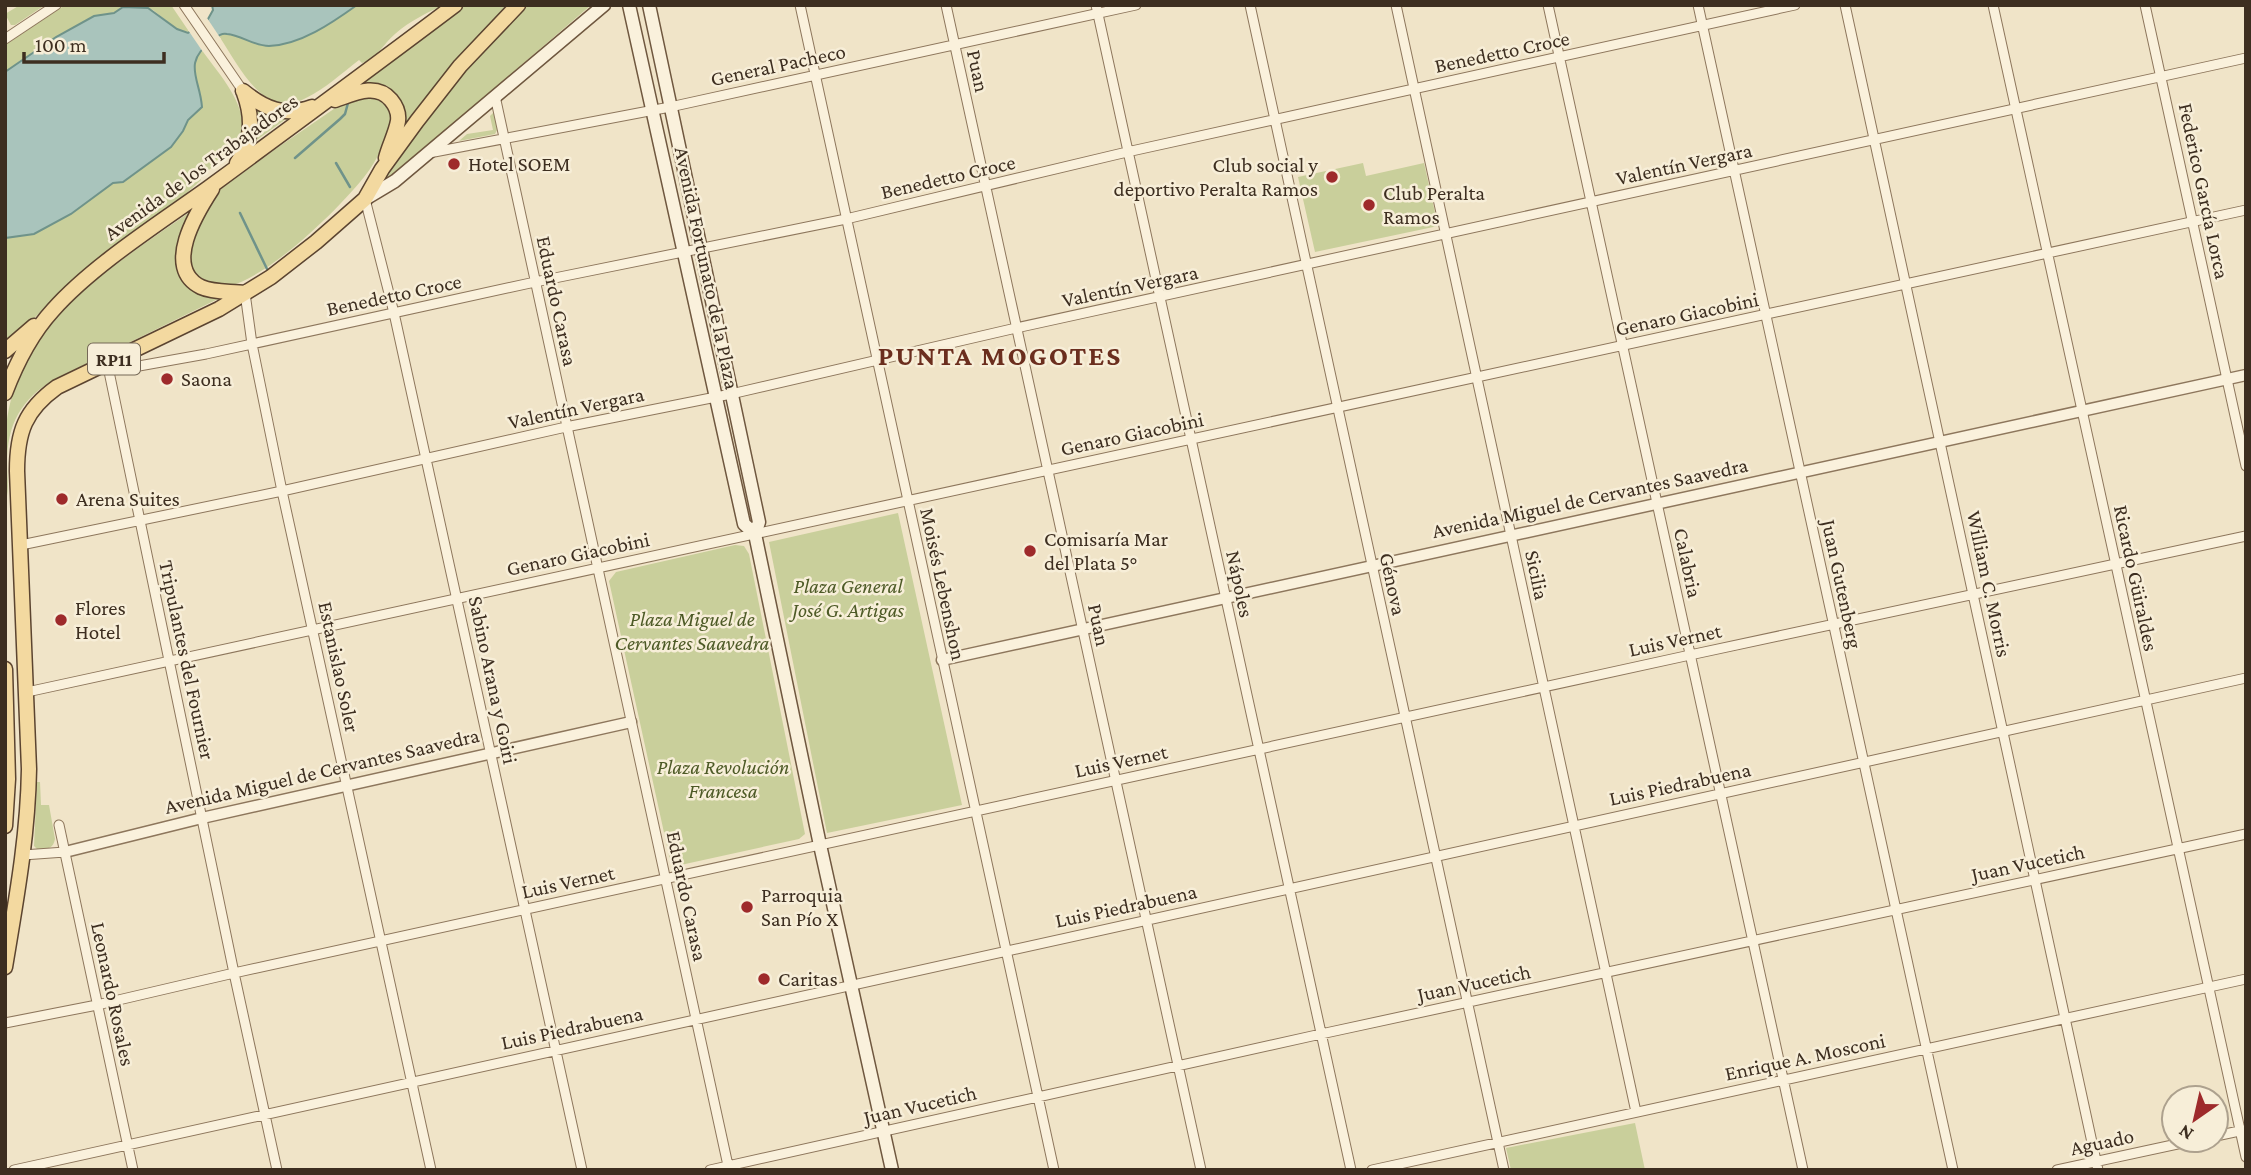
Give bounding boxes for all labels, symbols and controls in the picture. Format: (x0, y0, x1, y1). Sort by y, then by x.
scale bar (24, 21, 164, 65)
street label: Benedetto Croce (1432, 26, 1572, 78)
text: 100 m (35, 33, 87, 57)
street label: General Pacheco (708, 39, 848, 91)
street label: Puan (962, 48, 994, 94)
street label: Avenida de los Trabajadores (99, 89, 303, 245)
street label: Federico García Lorca (2174, 101, 2234, 282)
street label: Valentín Vergara (1614, 138, 1754, 190)
street label: Avenida Fortunato de la Plaza (670, 144, 745, 392)
street label: Benedetto Croce (878, 150, 1018, 204)
place label: Hotel SOEM (468, 152, 570, 176)
place label: Club social y deportivo Peralta Ramos (1114, 153, 1318, 201)
marker: Hotel SOEM (446, 156, 462, 172)
marker: Club social y deportivo Peralta Ramos (1324, 169, 1340, 185)
place label: Club Peralta Ramos (1383, 181, 1485, 229)
marker: Club Peralta Ramos (1361, 197, 1377, 213)
street label: Eduardo Carasa (531, 234, 583, 369)
street label: Valentín Vergara (1060, 260, 1200, 312)
street label: Benedetto Croce (324, 269, 464, 321)
street label: Genaro Giacobini (1613, 287, 1761, 341)
district label: PUNTA MOGOTES (878, 340, 1122, 371)
road number: RP11 (88, 344, 140, 374)
place label: Saona (181, 367, 232, 391)
marker: Saona (159, 371, 175, 387)
street label: Valentín Vergara (506, 382, 646, 434)
street label: Genaro Giacobini (1058, 407, 1206, 461)
street label: Avenida Miguel de Cervantes Saavedra (1430, 453, 1750, 543)
place label: Arena Suites (76, 487, 180, 511)
marker: Arena Suites (54, 491, 70, 507)
street label: Ricardo Güiraldes (2109, 503, 2163, 653)
street label: Moisés Lebenshon (915, 506, 971, 662)
street label: William C. Morris (1962, 509, 2016, 659)
street label: Juan Gutenberg (1816, 515, 1867, 651)
street label: Calabria (1669, 526, 1707, 600)
street label: Genaro Giacobini (504, 527, 652, 581)
place label: Comisaría Mar del Plata 5° (1044, 527, 1169, 575)
marker: Comisaría Mar del Plata 5° (1022, 543, 1038, 559)
street label: Nápoles (1221, 548, 1259, 620)
street label: Sicilia (1520, 548, 1554, 602)
street label: Génova (1375, 550, 1411, 618)
street label: Tripulantes del Fournier (154, 558, 220, 762)
park label: Plaza General José G. Artigas (788, 574, 905, 622)
street label: Sabino Arana y Goiri (463, 594, 523, 767)
place label: Flores Hotel (75, 596, 126, 644)
street label: Estanislao Soler (313, 599, 365, 735)
street label: Puan (1083, 602, 1115, 648)
park label: Plaza Miguel de Cervantes Saavedra (615, 607, 770, 655)
marker: Flores Hotel (53, 612, 69, 628)
street label: Luis Vernet (1626, 618, 1725, 662)
street label: Avenida Miguel de Cervantes Saavedra (162, 723, 482, 819)
street label: Luis Vernet (1072, 739, 1171, 783)
park label: Plaza Revolución Francesa (657, 755, 789, 803)
street label: Luis Piedrabuena (1607, 757, 1753, 811)
street label: Eduardo Carasa (661, 829, 713, 964)
street label: Juan Vucetich (1967, 839, 2087, 887)
street label: Luis Vernet (519, 860, 618, 904)
street label: Luis Piedrabuena (1053, 879, 1199, 933)
place label: Parroquia San Pío X (761, 883, 843, 931)
marker: Parroquia San Pío X (739, 899, 755, 915)
street label: Leonardo Rosales (86, 920, 140, 1068)
street label: Juan Vucetich (1413, 959, 1533, 1007)
place label: Caritas (778, 967, 838, 991)
marker: Caritas (756, 971, 772, 987)
street label: Luis Piedrabuena (499, 1001, 645, 1055)
street label: Enrique A. Mosconi (1723, 1028, 1888, 1086)
street label: Juan Vucetich (859, 1080, 979, 1130)
north arrow (2160, 1084, 2230, 1154)
text: N (2174, 1120, 2197, 1145)
street label: Aguado (2068, 1124, 2136, 1160)

